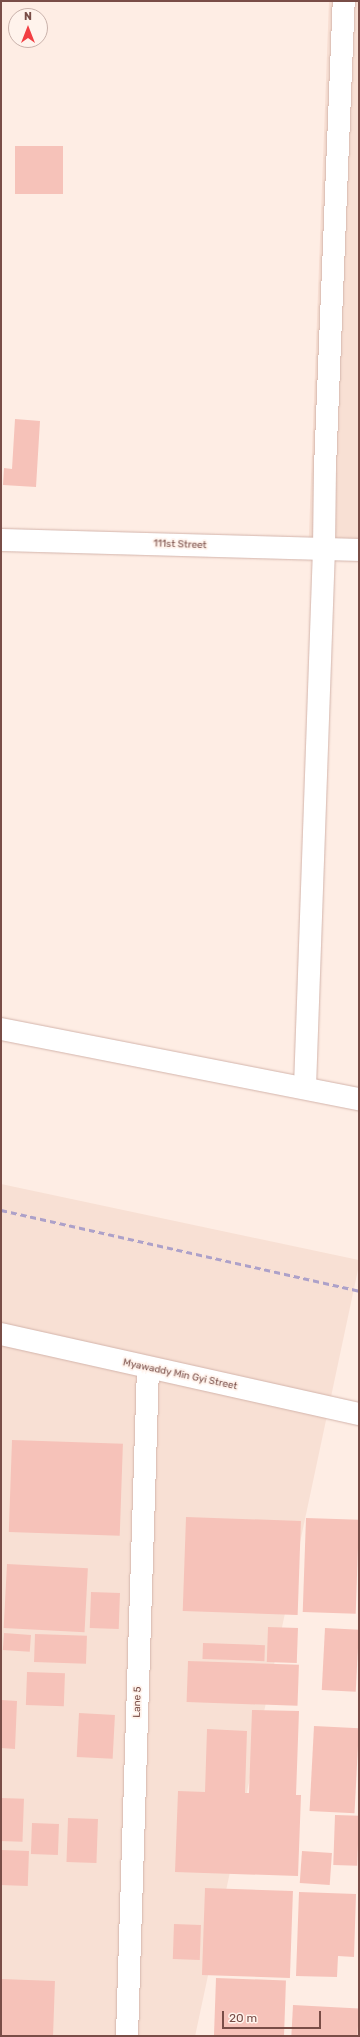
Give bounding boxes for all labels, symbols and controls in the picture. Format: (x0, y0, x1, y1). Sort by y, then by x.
north arrow (8, 8, 48, 48)
text: N (24, 10, 32, 23)
street label: 111st Street (153, 538, 207, 552)
street label: Myawaddy Min Gyi Street (122, 1357, 238, 1393)
street label: Lane 5 (131, 1686, 145, 1718)
scale bar (224, 2003, 323, 2029)
text: 20 m (229, 2011, 257, 2025)

